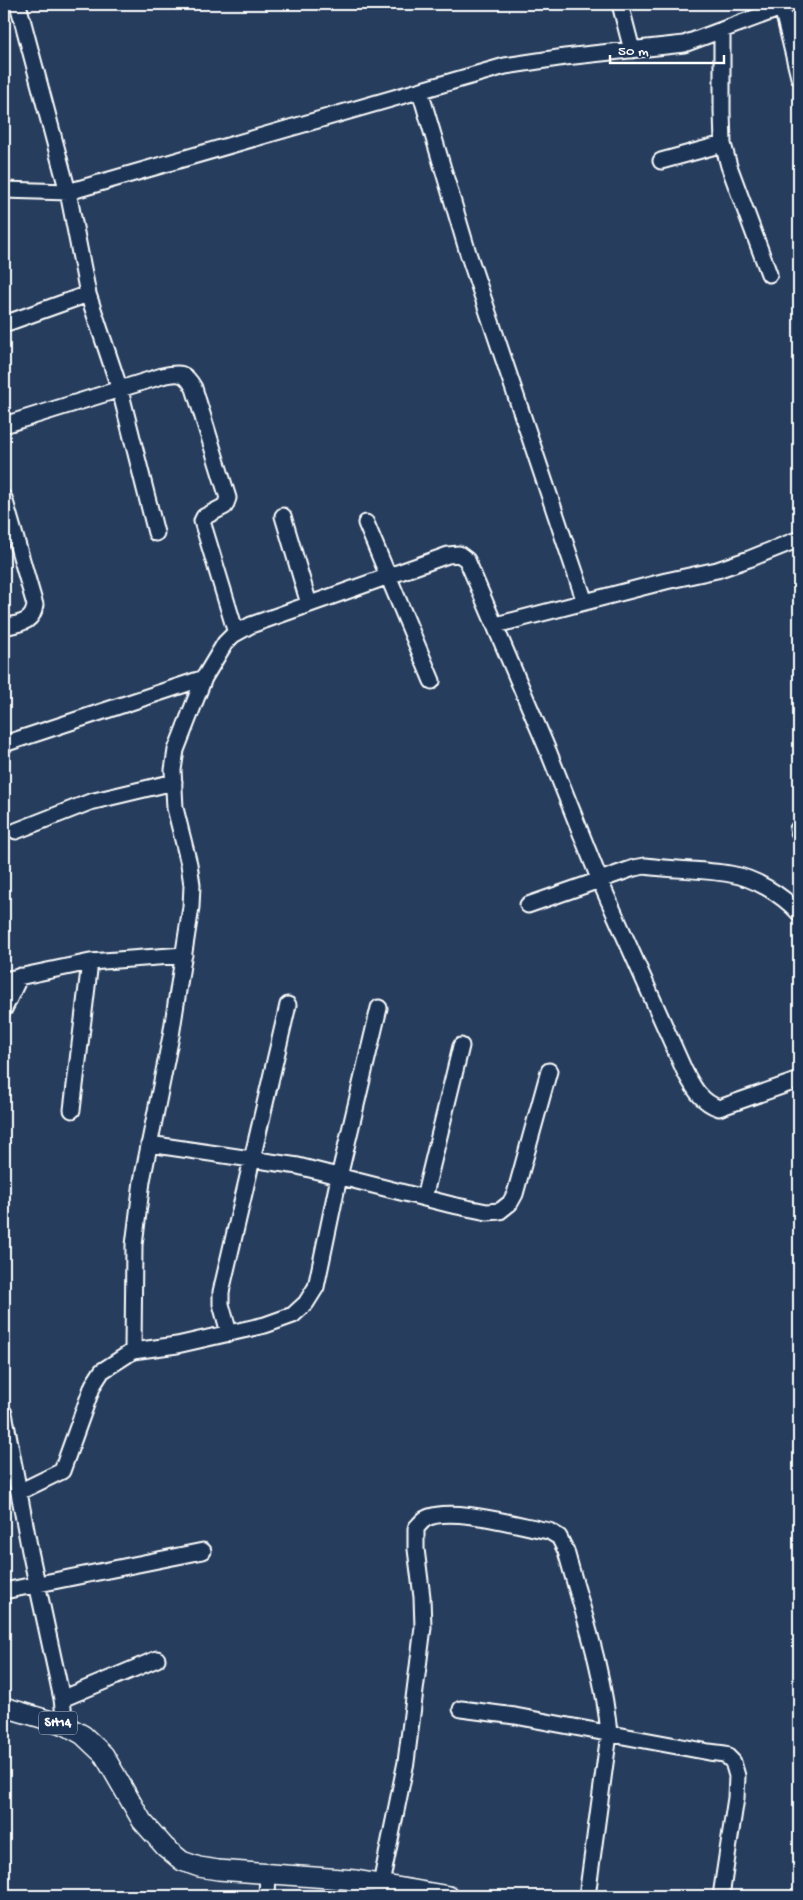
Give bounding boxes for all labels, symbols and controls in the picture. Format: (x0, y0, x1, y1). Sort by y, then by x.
scale bar (610, 32, 724, 64)
text: 50 m (618, 43, 649, 61)
road number: SH14 (39, 1712, 77, 1735)

